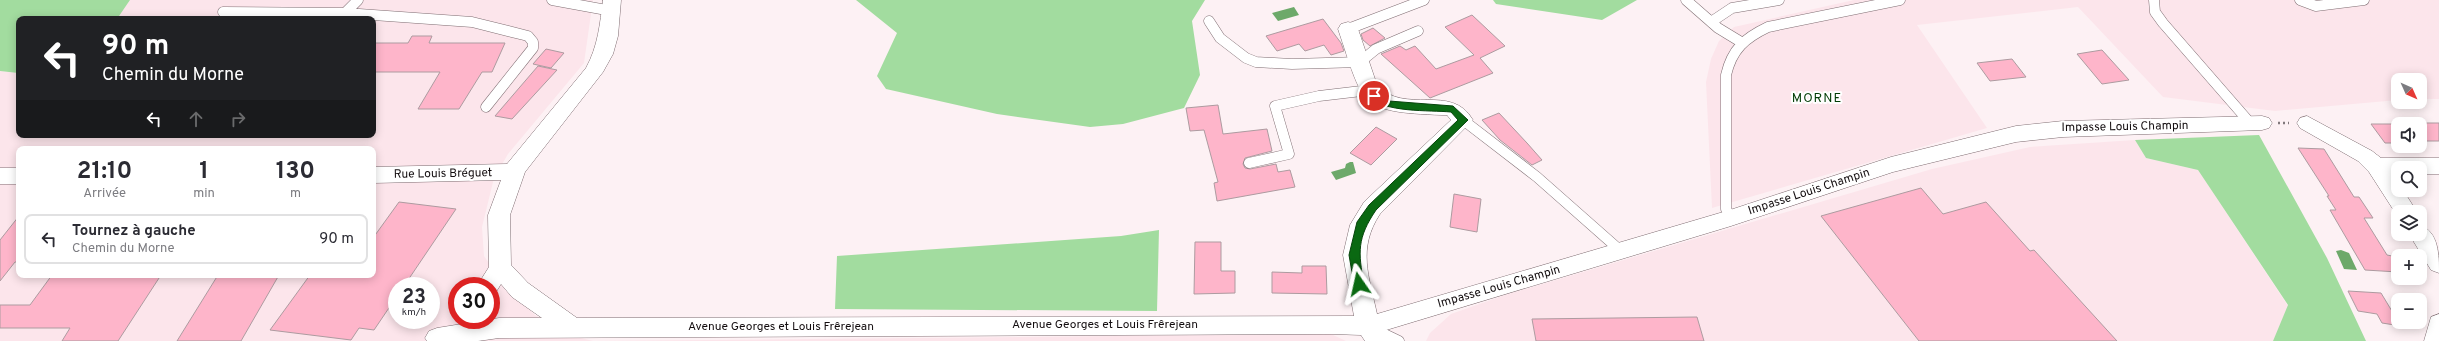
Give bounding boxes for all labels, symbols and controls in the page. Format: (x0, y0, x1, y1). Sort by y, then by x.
text: 90 m (102, 29, 169, 65)
icon: left (36, 32, 88, 84)
text: Chemin du Morne (102, 64, 244, 87)
north arrow (2391, 73, 2427, 109)
map controls (2391, 73, 2427, 329)
pin (1357, 79, 1391, 113)
icon: arrive (1363, 85, 1385, 107)
district label: MORNE (1792, 91, 1842, 107)
icon: left (143, 108, 165, 130)
icon: ahead (185, 108, 207, 130)
icon: right (227, 108, 249, 130)
button: sound (2391, 117, 2427, 153)
street label: Impasse Louis Champin (2061, 118, 2189, 136)
text: 21:10 (77, 157, 132, 187)
text: 1 (199, 157, 209, 187)
text: 130 (276, 157, 315, 187)
button: search (2391, 161, 2427, 197)
street label: Rue Louis Bréguet (394, 165, 492, 183)
street label: Impasse Louis Champin (1746, 165, 1872, 219)
text: Arrivée (83, 186, 126, 202)
text: min (193, 186, 215, 202)
text: m (290, 186, 301, 202)
button: layers (2391, 205, 2427, 241)
text: Tournez à gauche (72, 222, 196, 241)
icon: left (38, 228, 60, 250)
text: 90 m (319, 230, 354, 249)
text: Chemin du Morne (72, 241, 175, 257)
button: + (2391, 249, 2427, 285)
street label: Impasse Louis Champin (1436, 262, 1562, 312)
position arrow (1338, 263, 1380, 305)
speed limit sign: 30 (448, 277, 500, 329)
text: 23 (402, 285, 426, 311)
button: − (2391, 293, 2427, 329)
text: km/h (402, 306, 426, 319)
street label: Avenue Georges et Louis Frêrejean (1012, 317, 1198, 333)
street label: Avenue Georges et Louis Frêrejean (688, 319, 874, 335)

